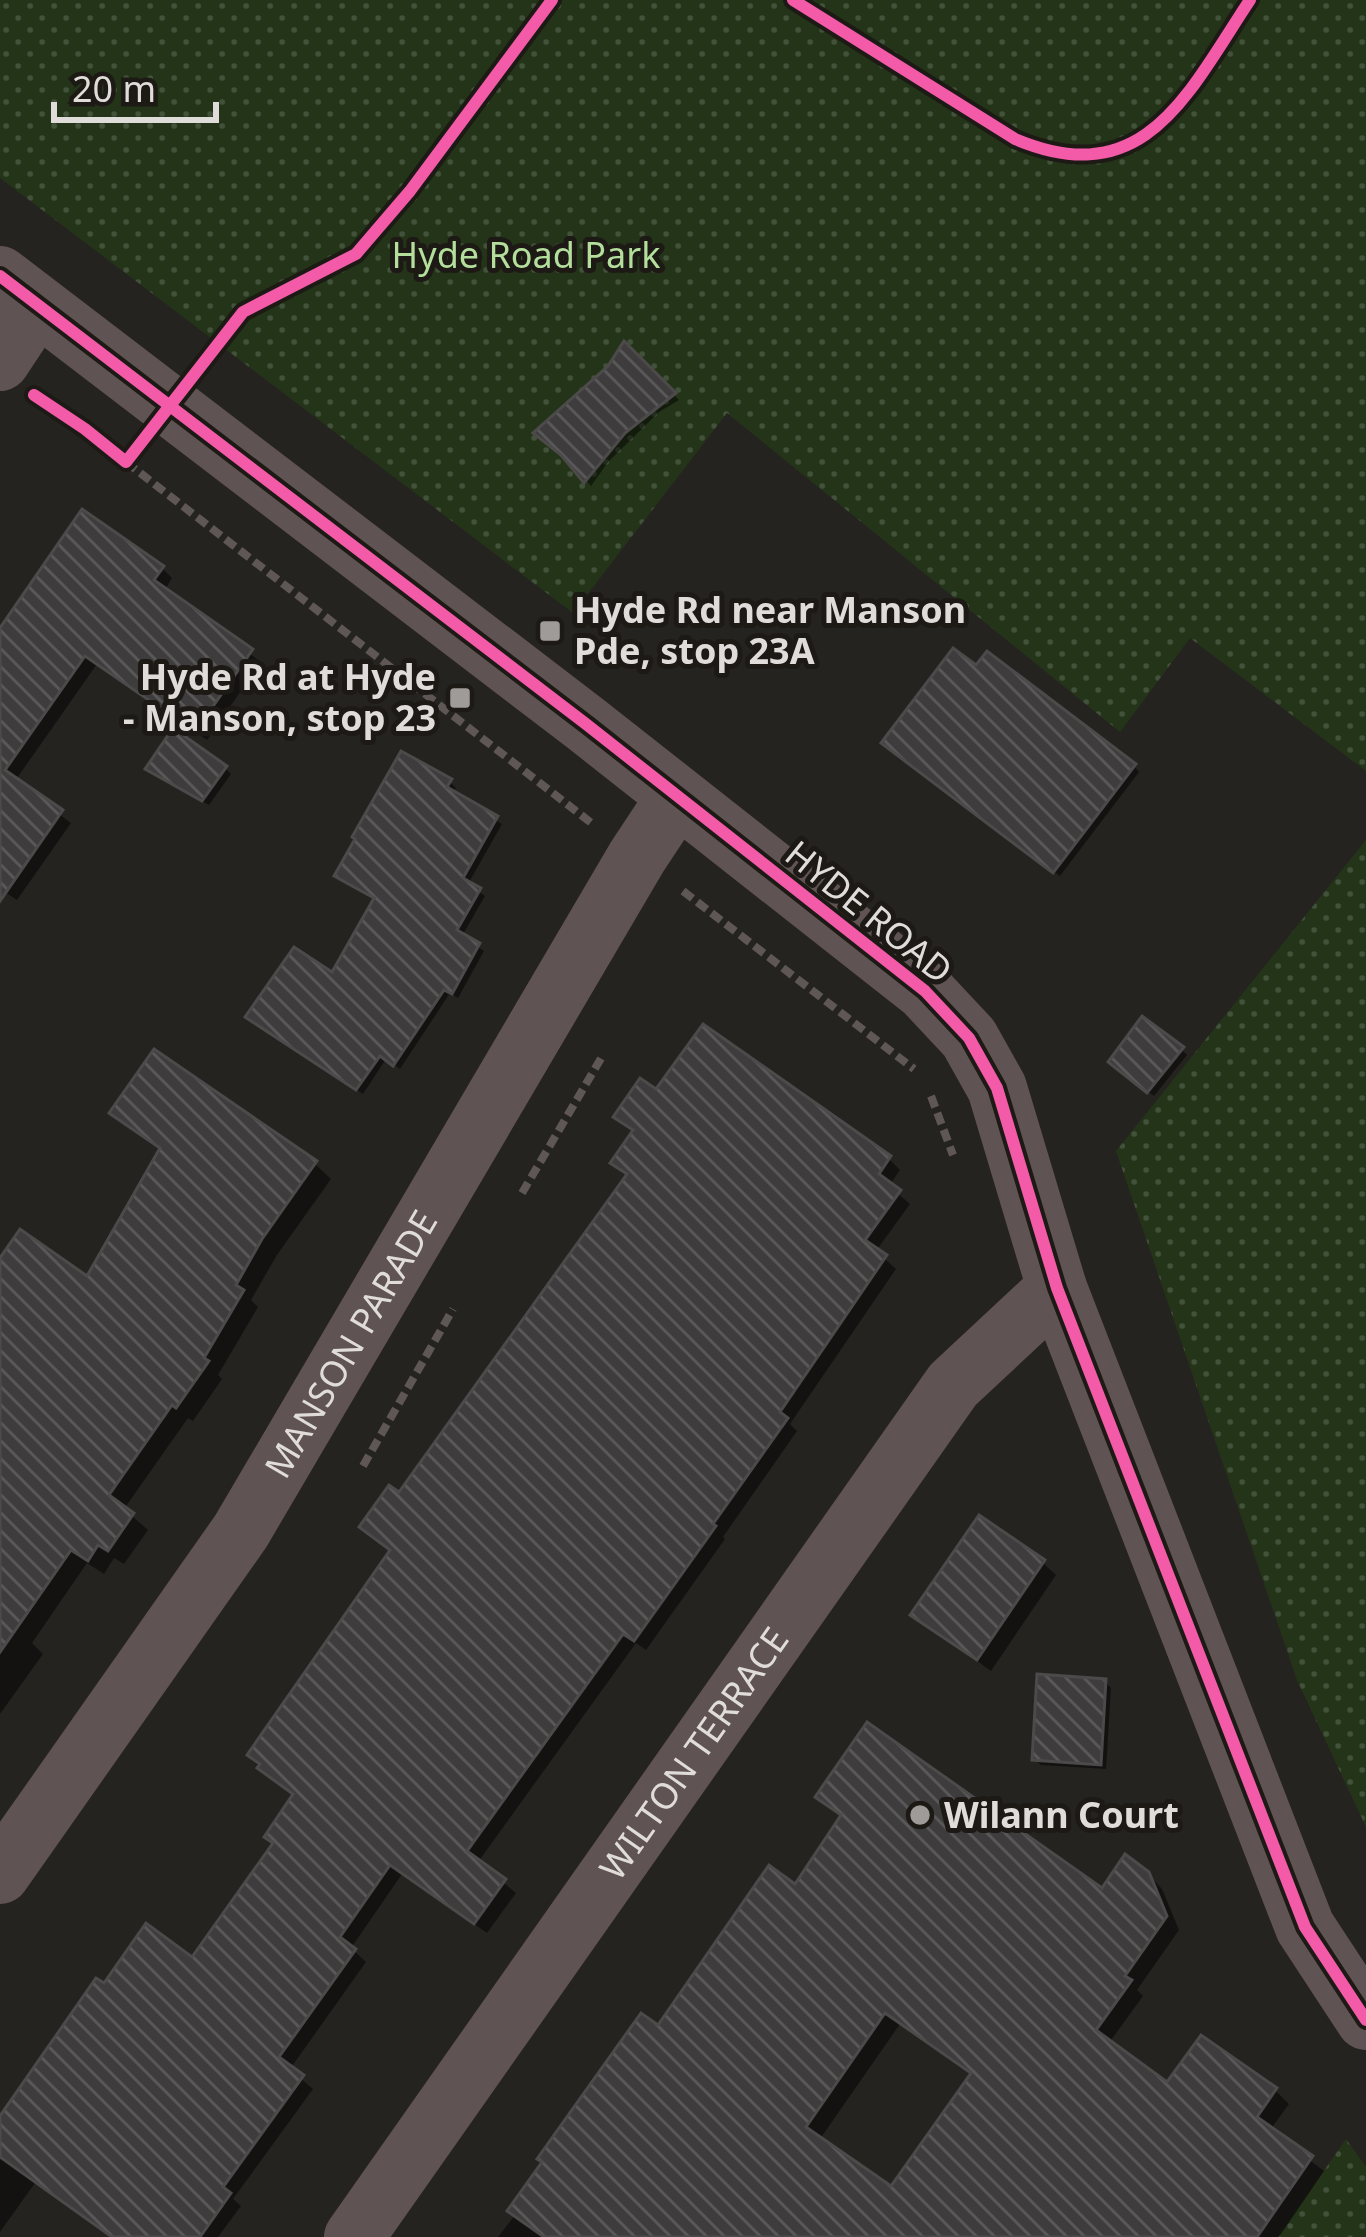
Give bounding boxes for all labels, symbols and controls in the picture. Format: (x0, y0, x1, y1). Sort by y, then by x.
scale bar (54, 48, 216, 122)
text: 20 m (72, 64, 156, 113)
park label: Hyde Road Park (392, 230, 660, 279)
place label: Hyde Rd near Manson Pde, stop 23A (574, 585, 966, 675)
marker: Hyde Rd near Manson Pde, stop 23A (537, 618, 563, 644)
place label: Hyde Rd at Hyde - Manson, stop 23 (123, 652, 436, 742)
marker: Hyde Rd at Hyde - Manson, stop 23 (447, 685, 473, 711)
street label: HYDE ROAD (775, 829, 963, 994)
street label: MANSON PARADE (253, 1201, 448, 1487)
street label: WILTON TERRACE (588, 1617, 799, 1889)
place label: Wilann Court (944, 1790, 1179, 1839)
marker: Wilann Court (907, 1802, 933, 1828)

